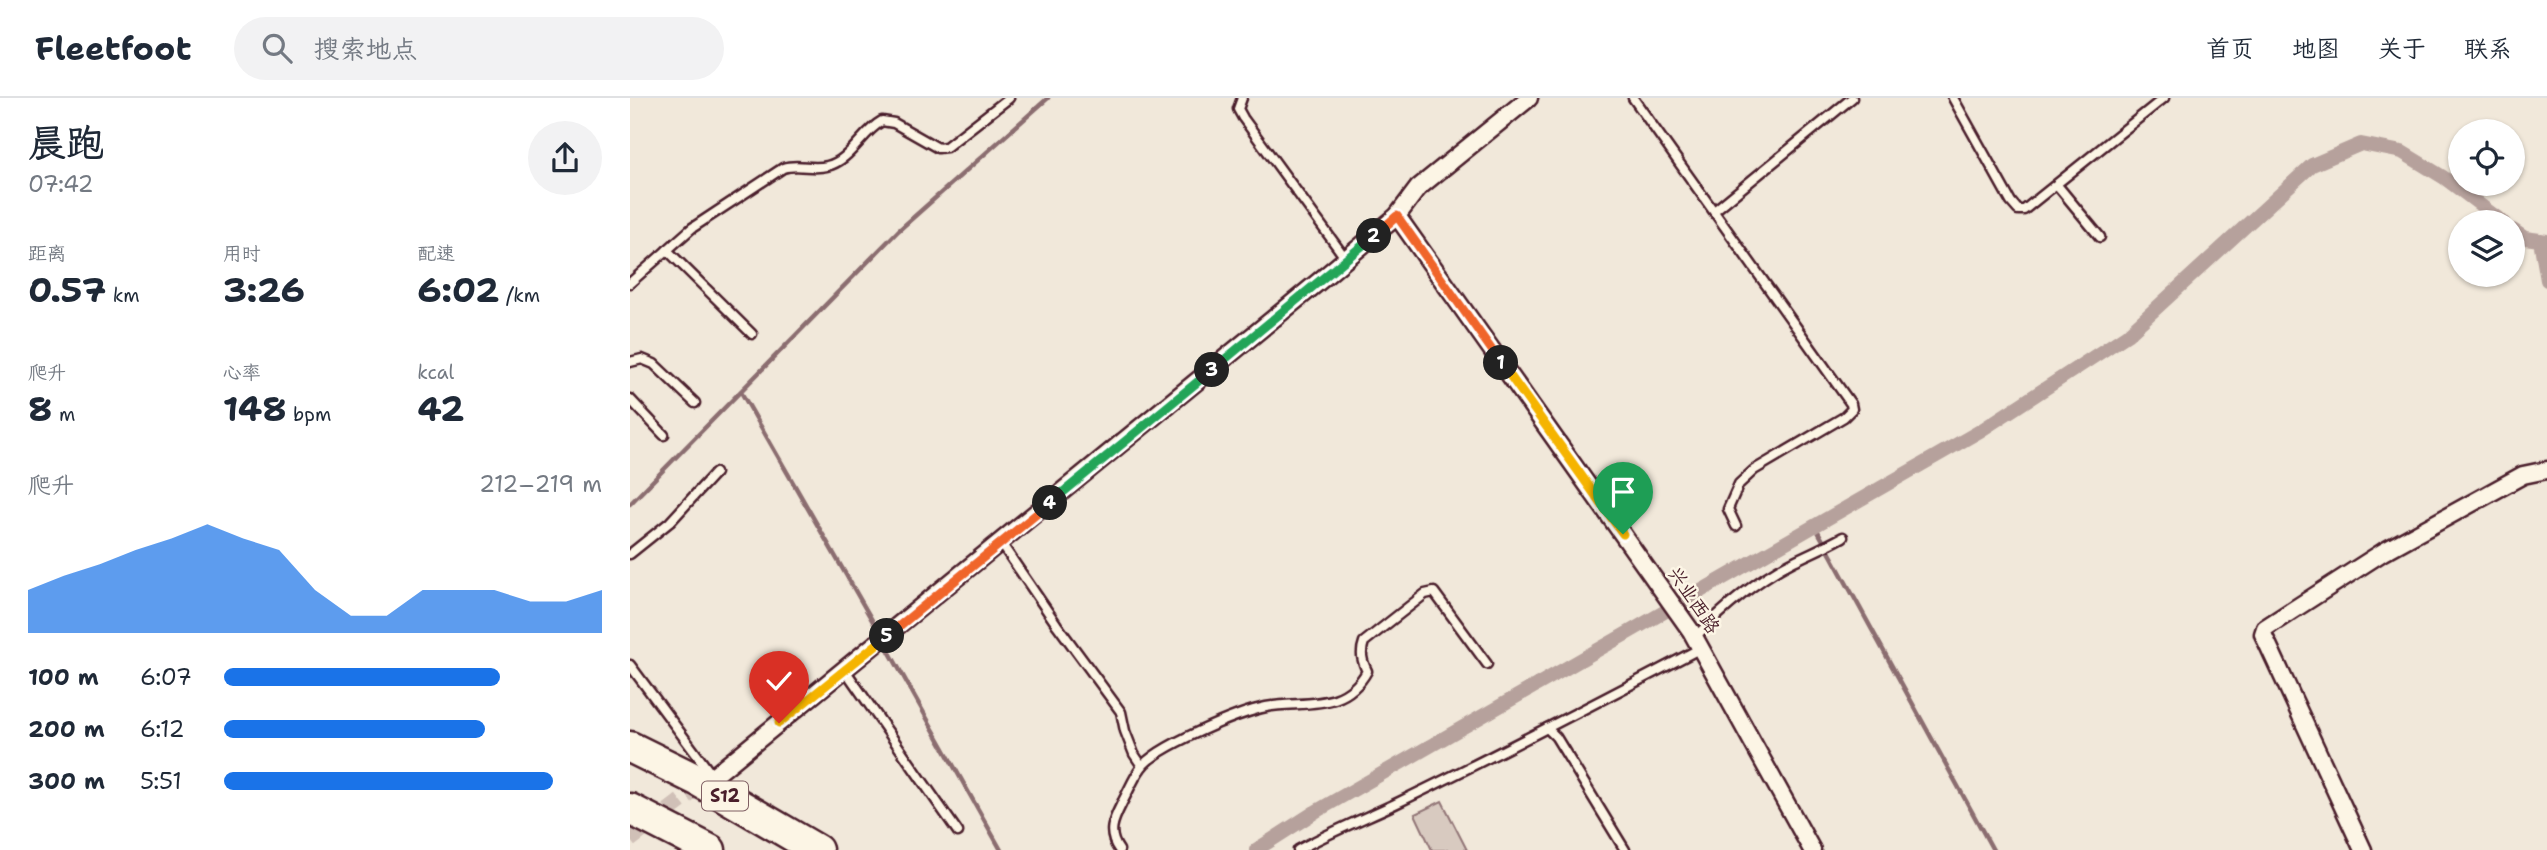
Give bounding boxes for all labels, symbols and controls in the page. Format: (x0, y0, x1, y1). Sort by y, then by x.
search box (234, 17, 724, 80)
text: Fleetfoot (35, 26, 192, 71)
icon: search (258, 29, 296, 67)
text: 搜索地点 (314, 31, 418, 66)
text: 首页 (2206, 33, 2254, 65)
text: 地图 (2292, 33, 2340, 65)
text: 关于 (2378, 33, 2426, 65)
text: 联系 (2464, 33, 2512, 65)
text: 晨跑 (28, 117, 104, 168)
map controls (2448, 119, 2525, 287)
button: locate (2448, 119, 2525, 196)
button: share (528, 121, 602, 195)
text: 07:42 (28, 169, 94, 199)
button: layers (2448, 210, 2525, 287)
pin: 2 (1356, 218, 1392, 254)
text: 2 (1367, 223, 1380, 248)
text: 距离 (28, 241, 66, 266)
text: 用时 (223, 241, 261, 266)
text: 配速 (417, 241, 455, 266)
text: 0.57 (28, 266, 106, 313)
text: 3:26 (223, 266, 305, 313)
text: 6:02 (417, 266, 500, 313)
text: km (106, 283, 140, 308)
text: /km (500, 283, 540, 308)
pin: 1 (1484, 345, 1518, 380)
text: 1 (1496, 350, 1505, 375)
pin: 3 (1194, 352, 1230, 388)
text: 3 (1205, 357, 1218, 382)
text: 爬升 (28, 360, 66, 385)
text: 心率 (223, 360, 261, 385)
text: kcal (417, 360, 454, 385)
text: 8 (28, 385, 53, 432)
text: 148 (223, 385, 287, 432)
text: 42 (417, 385, 464, 432)
text: m (53, 402, 75, 427)
text: bpm (287, 402, 331, 427)
pin (1593, 462, 1653, 534)
text: 212–219 m (479, 469, 602, 499)
text: 爬升 (28, 470, 74, 500)
icon: arrive (1604, 473, 1642, 511)
pin: 4 (1032, 486, 1068, 520)
text: 4 (1043, 490, 1056, 515)
street label: 兴业西路 (1662, 562, 1726, 638)
pin: 5 (870, 618, 904, 654)
text: 5 (881, 623, 892, 648)
pin (749, 651, 809, 723)
text: 100 m (28, 662, 99, 692)
text: 6:07 (140, 662, 192, 692)
icon: check (760, 662, 798, 700)
text: 200 m (28, 714, 105, 744)
text: 6:12 (140, 714, 185, 744)
text: 300 m (28, 766, 105, 796)
text: 5:51 (140, 766, 182, 796)
road number: S12 (702, 782, 748, 810)

